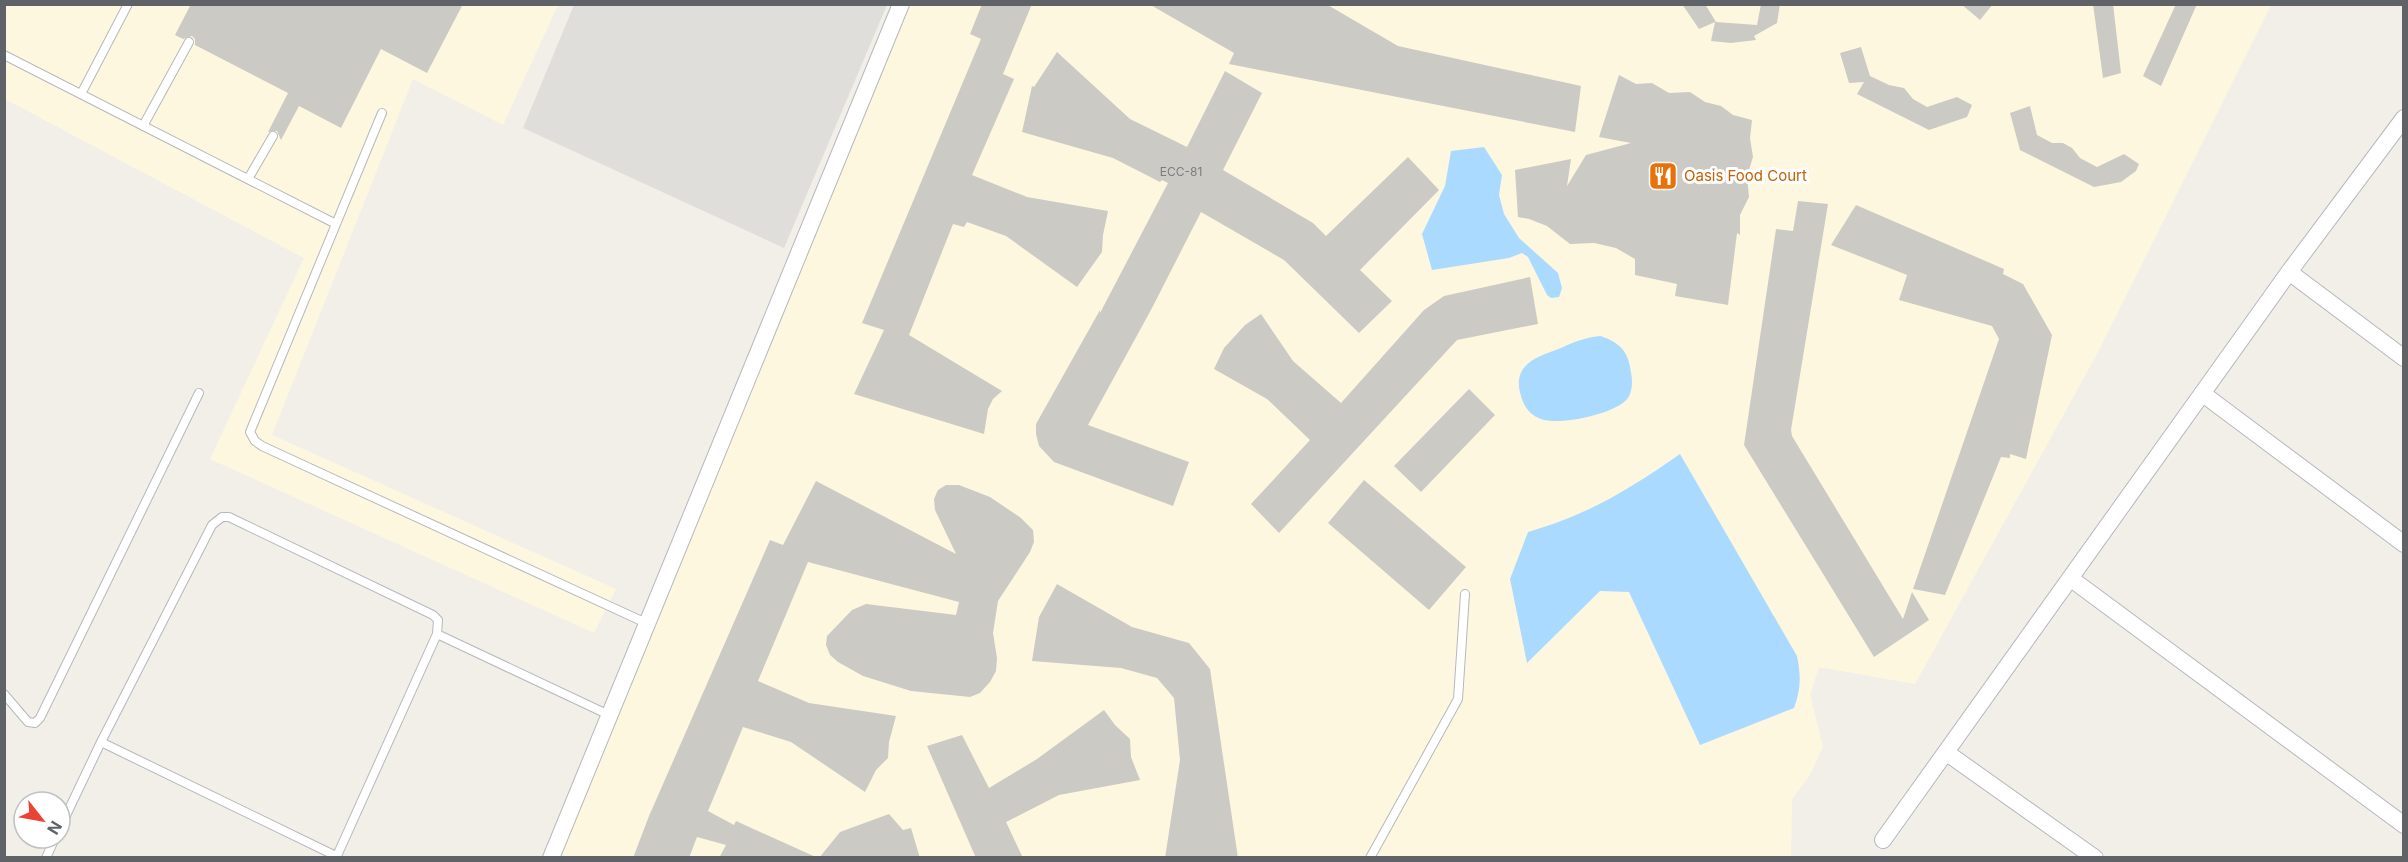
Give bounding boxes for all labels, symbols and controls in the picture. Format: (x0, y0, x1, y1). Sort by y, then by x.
restaurant icon: Oasis Food Court (1647, 160, 1679, 192)
house number: ECC-81 (1160, 164, 1202, 179)
place label: Oasis Food Court (1684, 166, 1807, 185)
north arrow (12, 790, 72, 850)
text: N (43, 817, 67, 838)

